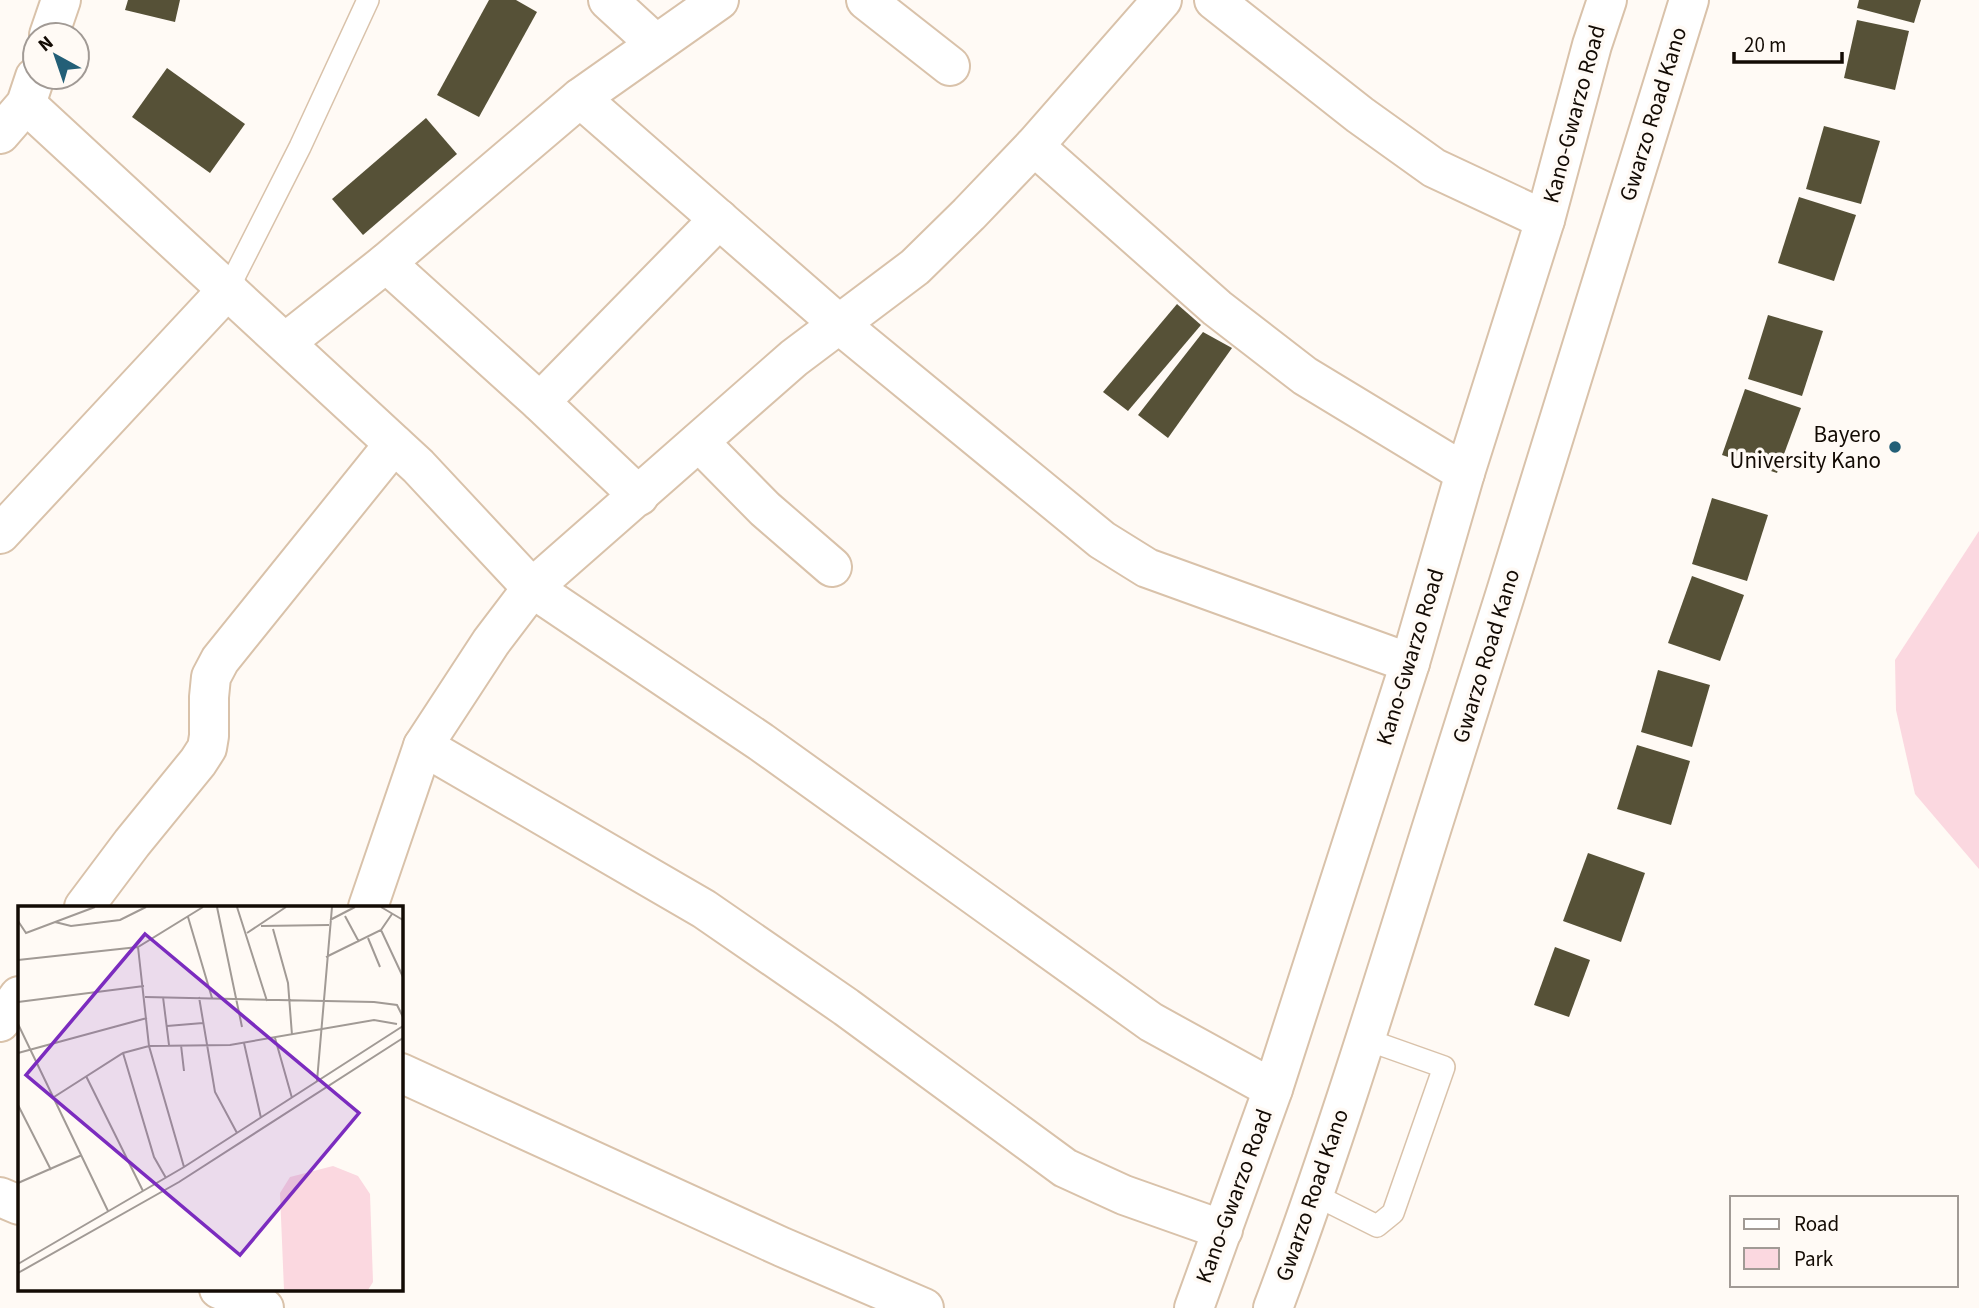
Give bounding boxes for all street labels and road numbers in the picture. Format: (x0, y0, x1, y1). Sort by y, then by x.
street label: Kano-Gwarzo Road (1534, 21, 1614, 207)
street label: Gwarzo Road Kano (1611, 23, 1695, 205)
street label: Kano-Gwarzo Road (1367, 565, 1453, 749)
street label: Gwarzo Road Kano (1444, 565, 1528, 747)
street label: Kano-Gwarzo Road (1187, 1104, 1281, 1288)
street label: Gwarzo Road Kano (1267, 1104, 1357, 1286)

